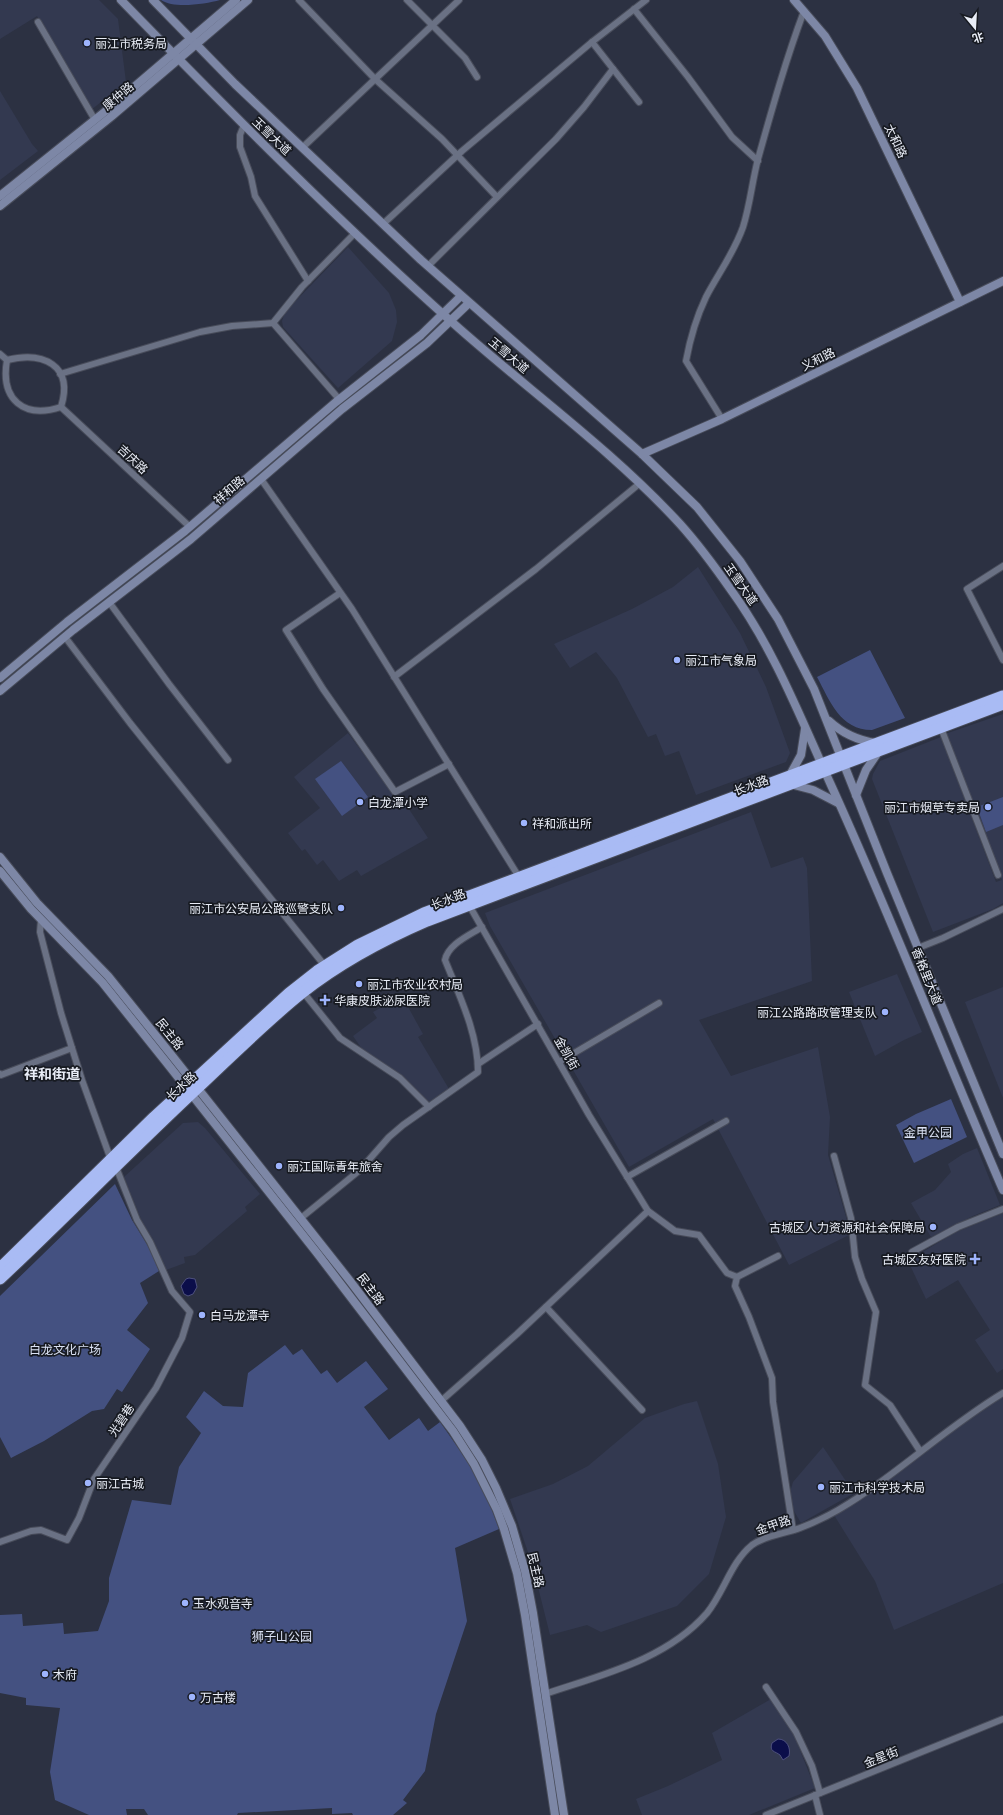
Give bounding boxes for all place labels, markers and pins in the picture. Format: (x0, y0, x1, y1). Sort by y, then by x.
place label: 丽江市税务局 (95, 35, 167, 52)
marker: 丽江市税务局 (82, 38, 92, 48)
place label: 丽江市气象局 (685, 652, 757, 669)
marker: 丽江市气象局 (672, 655, 682, 665)
place label: 白龙潭小学 (368, 794, 428, 811)
marker: 白龙潭小学 (355, 797, 365, 807)
place label: 丽江市烟草专卖局 (884, 799, 980, 816)
marker: 丽江市烟草专卖局 (983, 802, 993, 812)
place label: 祥和派出所 (532, 815, 592, 832)
marker: 祥和派出所 (519, 818, 529, 828)
place label: 丽江市公安局公路巡警支队 (189, 900, 333, 917)
marker: 丽江市公安局公路巡警支队 (336, 903, 346, 913)
place label: 丽江市农业农村局 (367, 976, 463, 993)
marker: 丽江市农业农村局 (354, 979, 364, 989)
place label: 华康皮肤泌尿医院 (334, 992, 430, 1009)
marker: 华康皮肤泌尿医院 (319, 994, 331, 1006)
place label: 丽江公路路政管理支队 (757, 1004, 877, 1021)
marker: 丽江公路路政管理支队 (880, 1007, 890, 1017)
place label: 丽江国际青年旅舍 (287, 1158, 383, 1175)
marker: 丽江国际青年旅舍 (274, 1161, 284, 1171)
place label: 古城区人力资源和社会保障局 (769, 1219, 925, 1236)
marker: 古城区人力资源和社会保障局 (928, 1222, 938, 1232)
place label: 古城区友好医院 (882, 1251, 966, 1268)
marker: 古城区友好医院 (969, 1253, 981, 1265)
place label: 白马龙潭寺 (210, 1307, 270, 1324)
marker: 白马龙潭寺 (197, 1310, 207, 1320)
place label: 丽江古城 (96, 1475, 144, 1492)
marker: 丽江古城 (83, 1478, 93, 1488)
place label: 丽江市科学技术局 (829, 1479, 925, 1496)
marker: 丽江市科学技术局 (816, 1482, 826, 1492)
place label: 玉水观音寺 (193, 1595, 253, 1612)
marker: 玉水观音寺 (180, 1598, 190, 1608)
place label: 木府 (53, 1666, 77, 1683)
marker: 木府 (40, 1669, 50, 1679)
place label: 万古楼 (200, 1689, 236, 1706)
marker: 万古楼 (187, 1692, 197, 1702)

